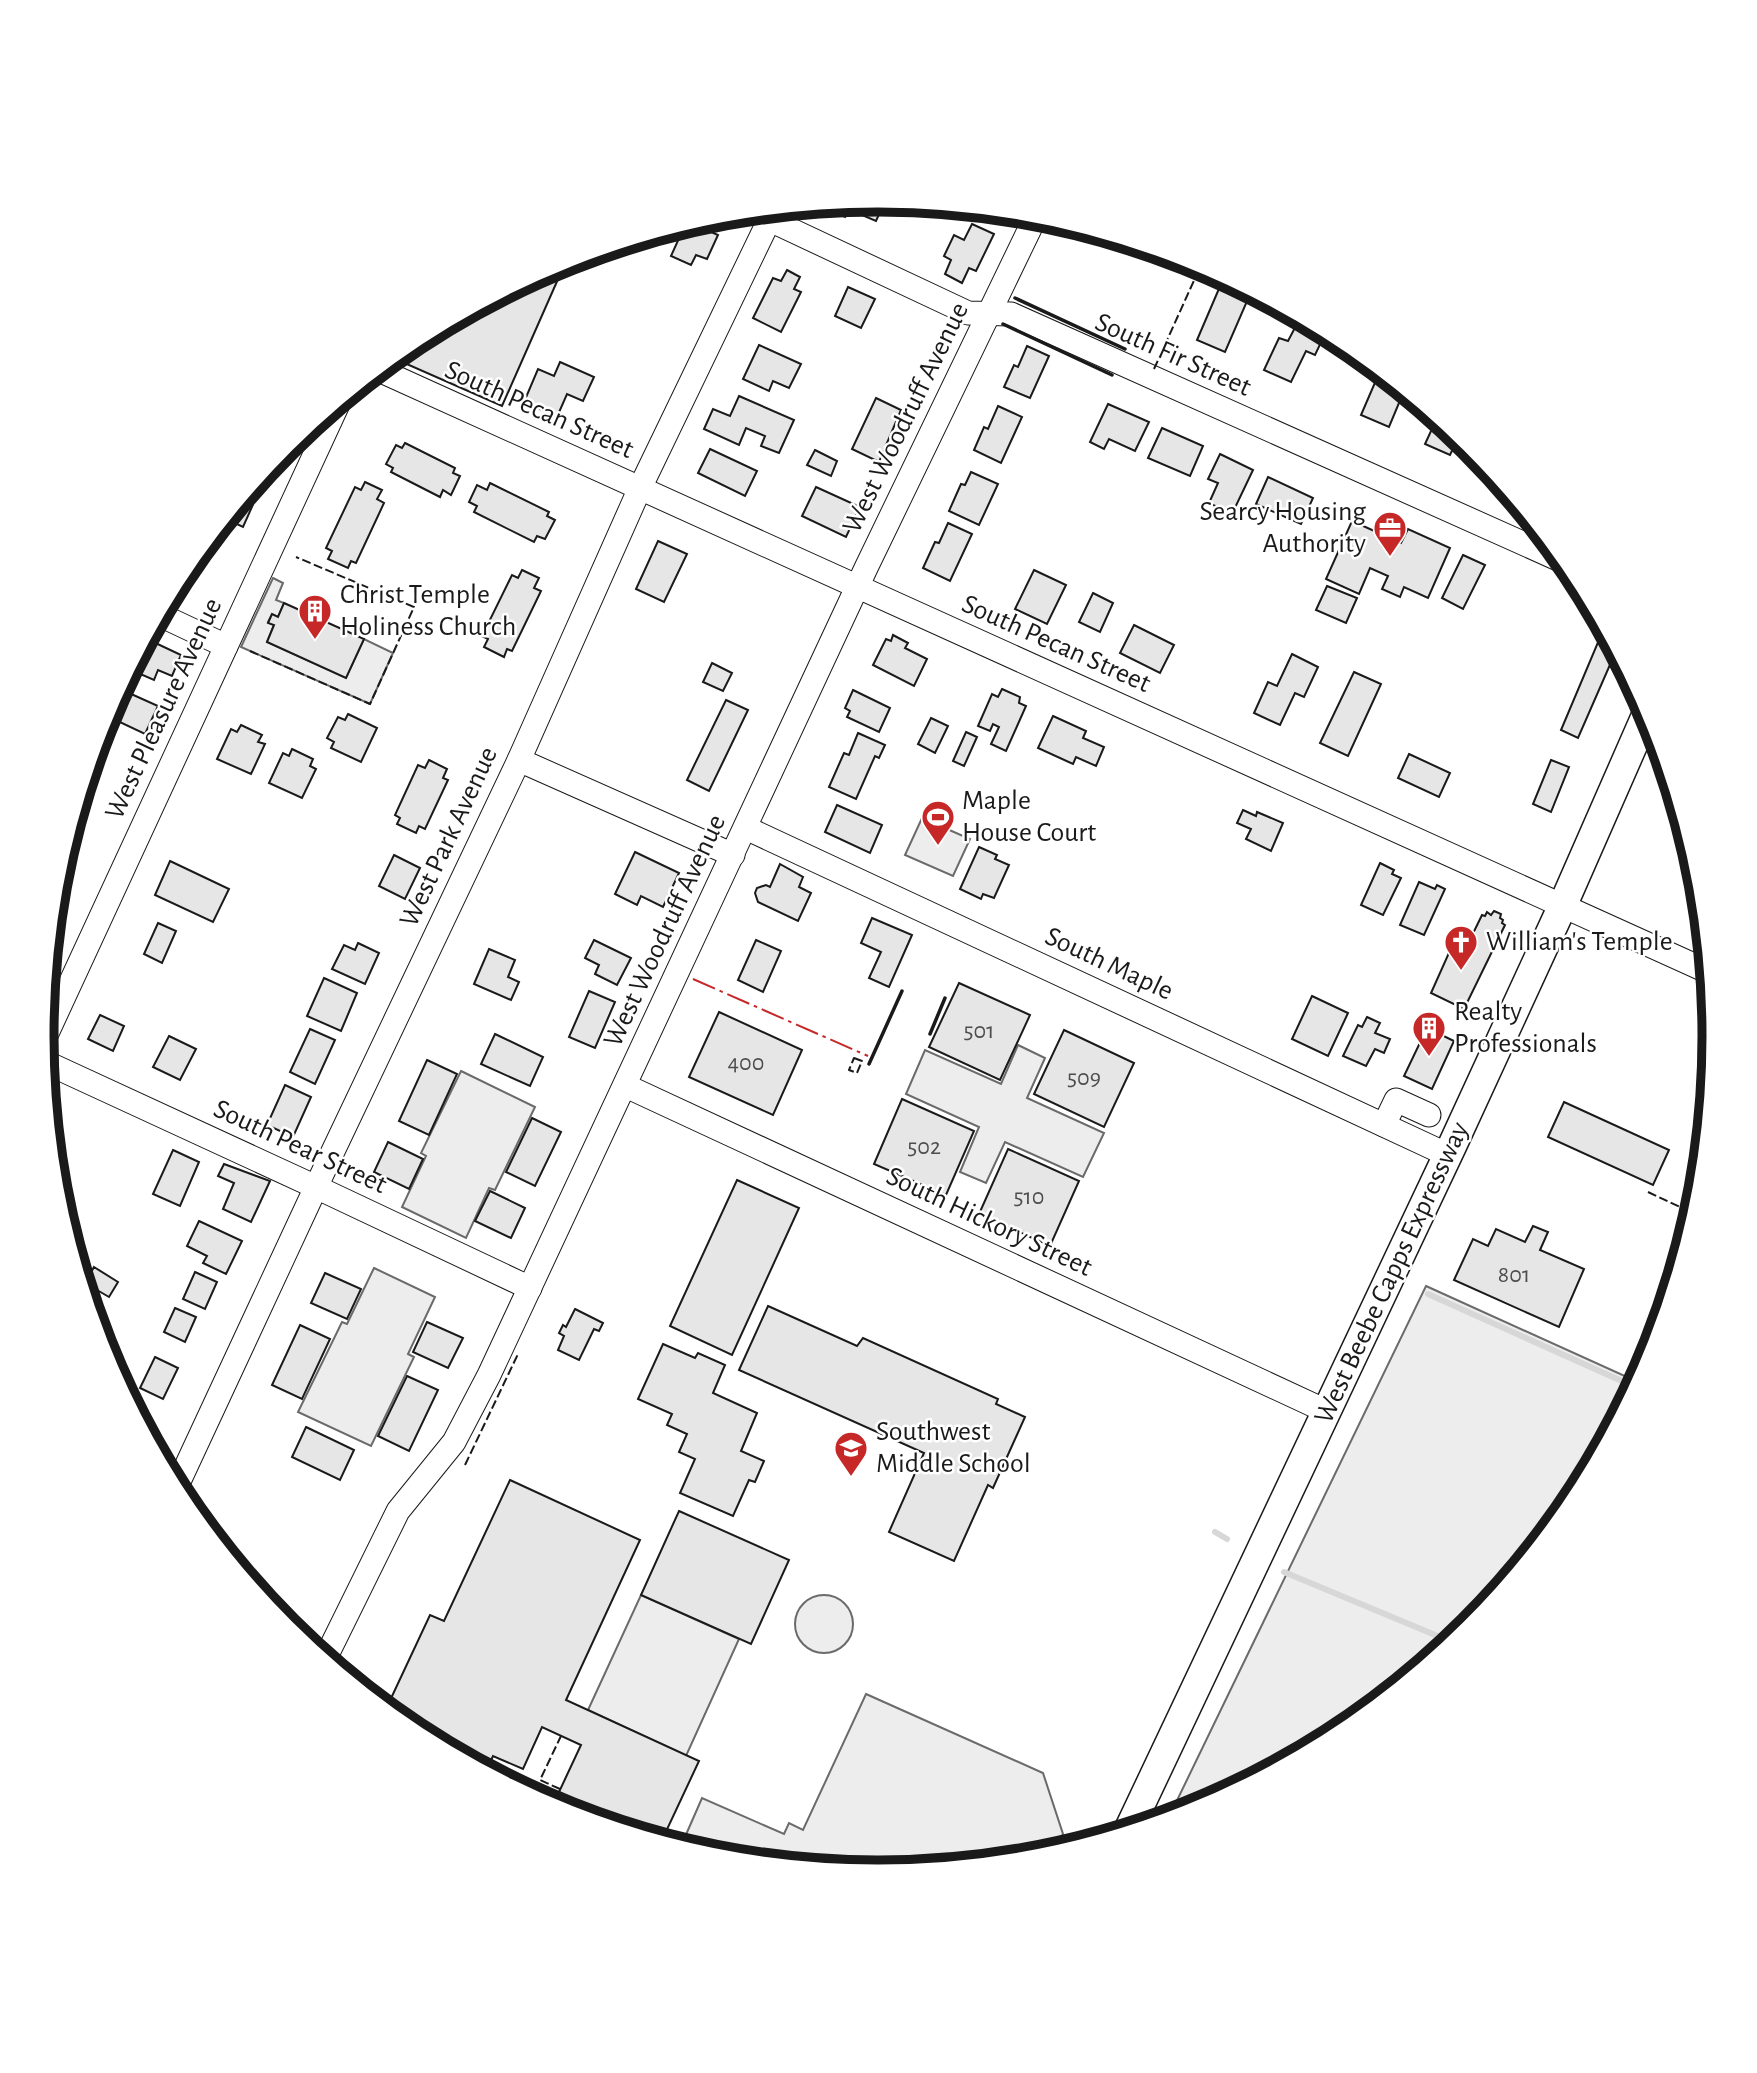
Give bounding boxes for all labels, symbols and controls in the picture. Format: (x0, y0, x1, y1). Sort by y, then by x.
street label: West Woodruff Avenue (838, 298, 974, 538)
street label: South Fir Street (1091, 308, 1255, 402)
street label: South Pecan Street (440, 356, 638, 464)
place label: Searcy Housing Authority (1200, 498, 1366, 558)
office icon: Searcy Housing Authority (1371, 509, 1409, 558)
place label: Christ Temple Holiness Church (340, 581, 516, 641)
street label: South Pecan Street (957, 590, 1155, 698)
building icon: Christ Temple Holiness Church (296, 592, 334, 641)
street label: West Pleasure Avenue (101, 594, 227, 824)
street label: West Park Avenue (395, 743, 503, 931)
place label: Maple House Court (962, 787, 1096, 847)
sports icon: Maple House Court (919, 798, 957, 847)
street label: West Woodruff Avenue (599, 811, 731, 1051)
street label: South Maple (1041, 922, 1177, 1006)
church icon: William's Temple (1442, 923, 1480, 972)
place label: William's Temple (1486, 928, 1673, 956)
place label: Realty Professionals (1454, 998, 1597, 1058)
building icon: Realty Professionals (1410, 1009, 1448, 1058)
house number: 501 (964, 1019, 994, 1043)
house number: 400 (728, 1051, 764, 1075)
house number: 509 (1067, 1066, 1101, 1090)
street label: South Pear Street (209, 1095, 391, 1199)
street label: West Beebe Capps Expressway (1310, 1118, 1474, 1428)
house number: 502 (907, 1135, 941, 1159)
street label: South Hickory Street (882, 1162, 1096, 1282)
house number: 510 (1014, 1185, 1044, 1209)
house number: 801 (1498, 1263, 1530, 1287)
place label: Southwest Middle School (876, 1418, 1031, 1478)
school or university icon: Southwest Middle School (832, 1429, 870, 1478)

